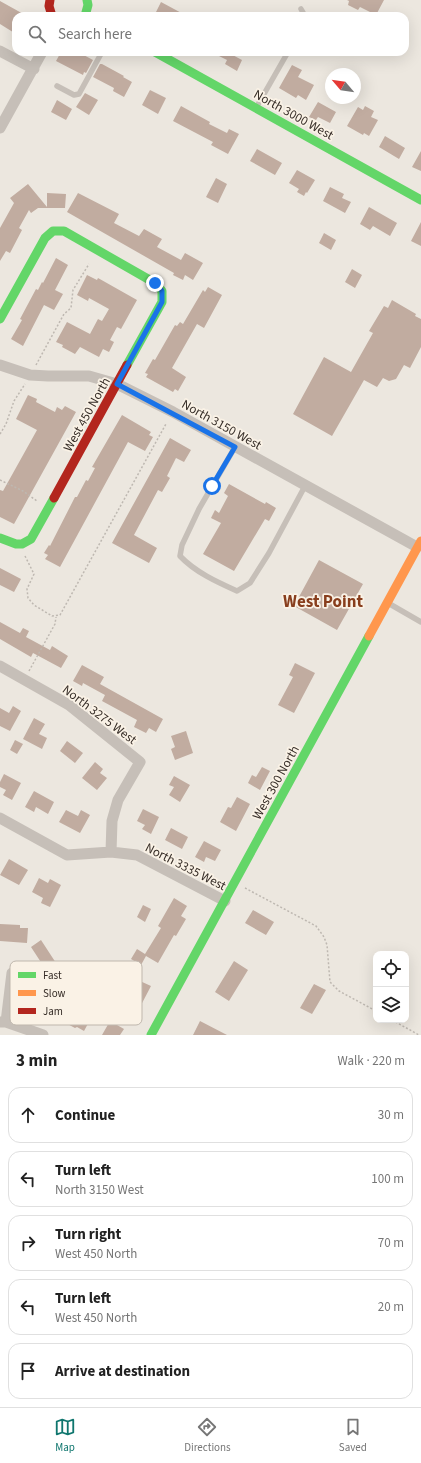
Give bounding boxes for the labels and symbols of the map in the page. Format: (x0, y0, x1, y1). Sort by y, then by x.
north arrow (325, 68, 361, 104)
street label: North 3000 West (250, 85, 337, 145)
route end (146, 274, 164, 292)
street label: West 450 North (59, 374, 115, 455)
street label: North 3150 West (178, 395, 265, 455)
route start (203, 477, 221, 495)
district label: West Point (283, 590, 363, 614)
street label: North 3275 West (59, 681, 141, 749)
street label: West 300 North (248, 742, 304, 823)
street label: North 3335 West (142, 839, 230, 895)
legend (10, 961, 142, 1025)
text: Fast (43, 968, 62, 983)
text: Slow (43, 986, 66, 1001)
text: Jam (43, 1004, 63, 1019)

